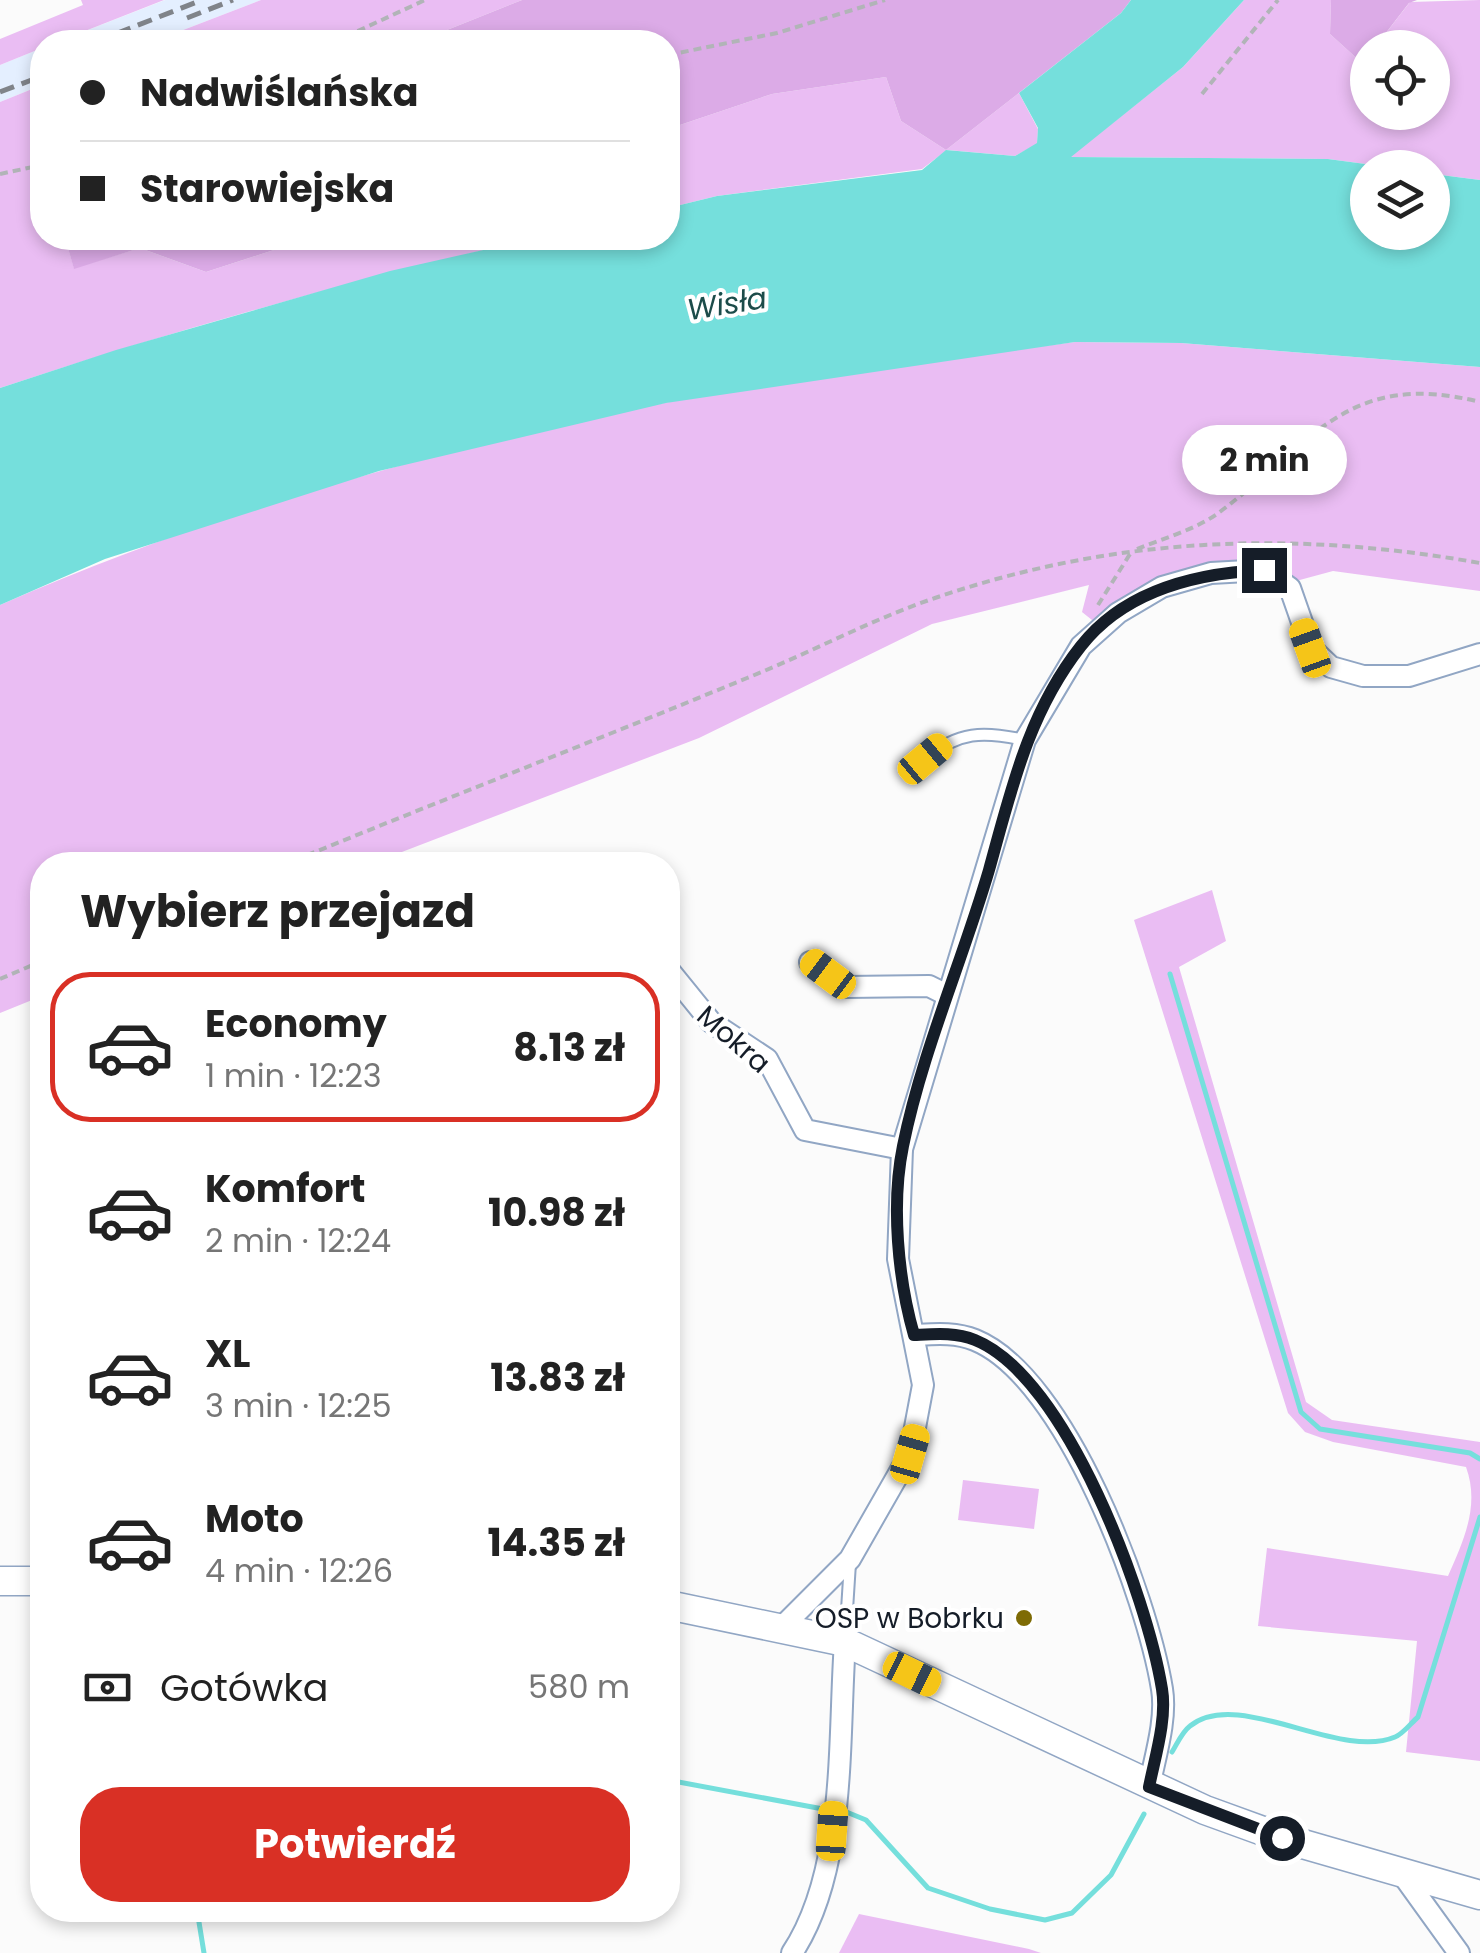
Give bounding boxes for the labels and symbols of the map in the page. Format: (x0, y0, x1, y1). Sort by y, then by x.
water label: Wisła (684, 276, 770, 331)
callout: 2 min (1182, 425, 1346, 495)
route end (1242, 548, 1287, 593)
car (1286, 615, 1334, 681)
car (892, 728, 958, 790)
car (795, 944, 861, 1004)
street label: Mokra (688, 997, 779, 1082)
car (887, 1421, 933, 1487)
place label: OSP w Bobrku (815, 1599, 1004, 1638)
marker: OSP w Bobrku (1013, 1607, 1035, 1629)
car (878, 1647, 946, 1701)
car (815, 1800, 849, 1862)
route start (1260, 1816, 1305, 1861)

